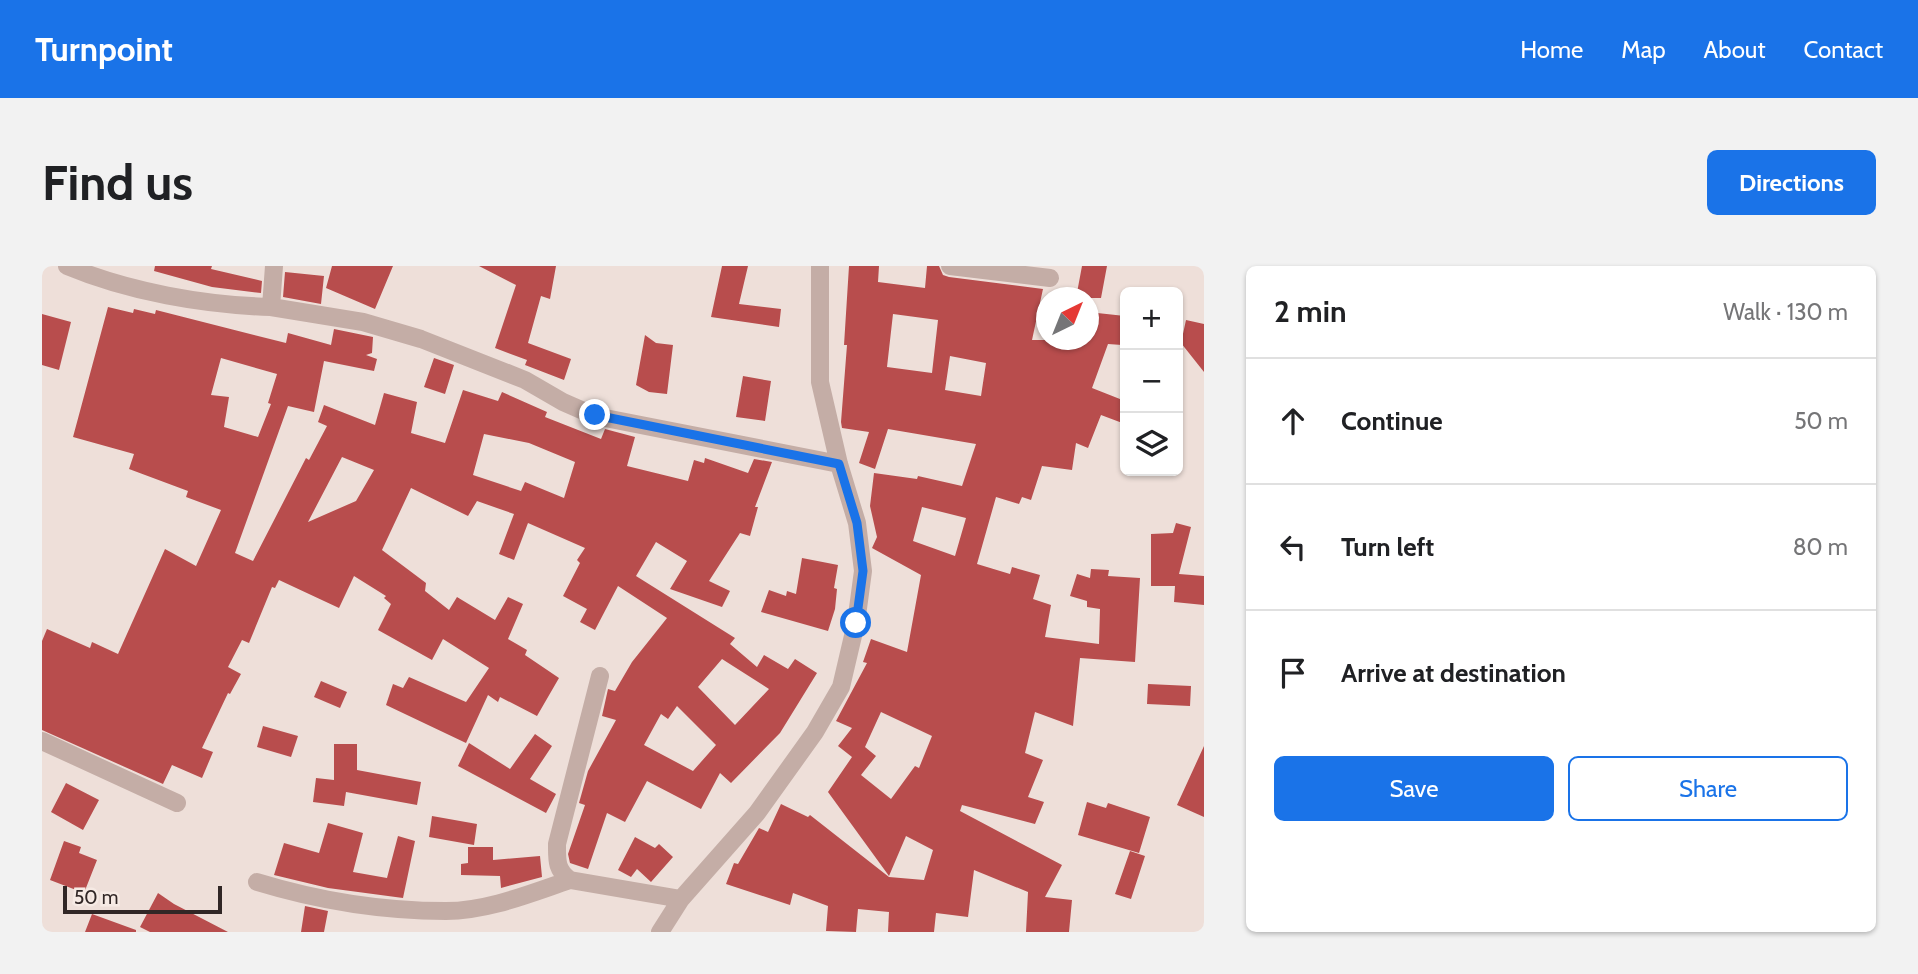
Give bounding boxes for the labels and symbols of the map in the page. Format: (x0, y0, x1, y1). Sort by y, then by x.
north arrow (1036, 287, 1099, 350)
route end (579, 399, 610, 430)
route start (840, 607, 871, 638)
scale bar (63, 883, 222, 915)

